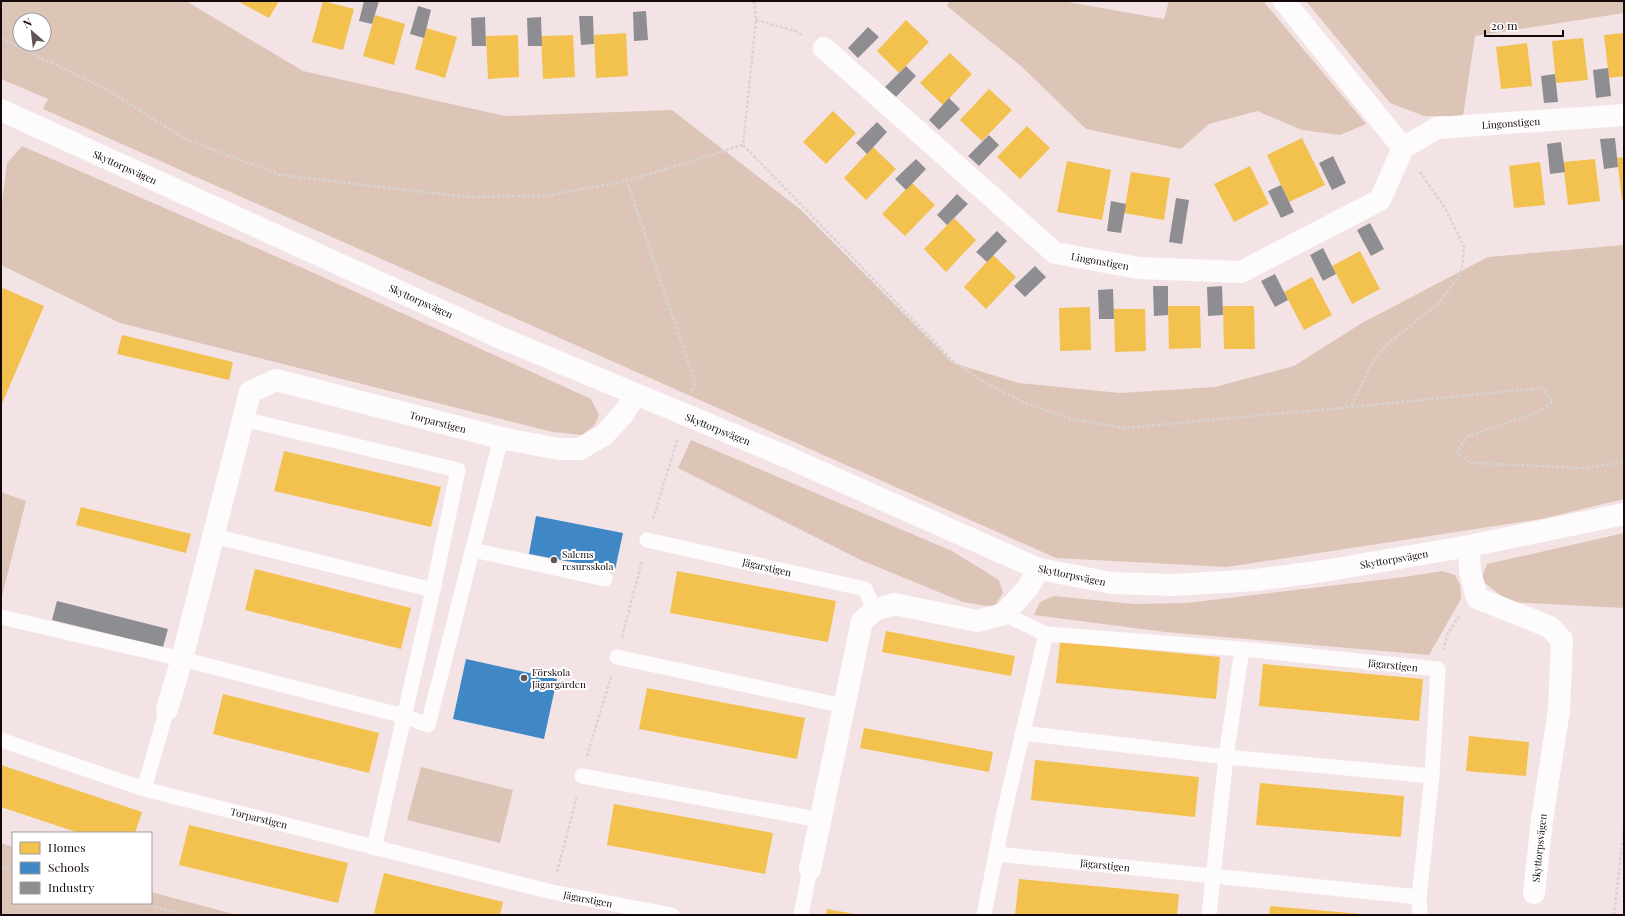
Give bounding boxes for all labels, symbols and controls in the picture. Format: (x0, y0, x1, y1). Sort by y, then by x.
north arrow (12, 12, 52, 52)
scale bar (1485, 12, 1563, 38)
text: N (20, 14, 34, 31)
text: 20 m (1491, 17, 1518, 33)
street label: Lingonstigen (1481, 114, 1541, 132)
street label: Skyttorpsvägen (91, 147, 159, 187)
street label: Lingonstigen (1070, 249, 1130, 273)
street label: Skyttorpsvägen (387, 281, 455, 321)
street label: Torparstigen (408, 408, 468, 436)
street label: Skyttorpsvägen (683, 410, 753, 448)
street label: Skyttorpsvägen (1359, 546, 1429, 572)
place label: Salems resursskola (562, 547, 613, 573)
street label: Jägarstigen (740, 554, 793, 579)
marker: Salems resursskola (549, 555, 559, 565)
street label: Skyttorpsvägen (1037, 561, 1107, 589)
street label: Jägarstigen (1367, 655, 1419, 675)
place label: Förskola Jägargården (531, 665, 586, 691)
marker: Förskola Jägargården (519, 673, 529, 683)
street label: Torparstigen (229, 804, 289, 832)
street label: Skyttorpsvägen (1528, 813, 1550, 883)
legend (12, 832, 152, 904)
text: Homes (48, 839, 86, 855)
street label: Jägarstigen (1079, 855, 1131, 875)
text: Schools (48, 859, 89, 875)
text: Industry (48, 879, 94, 895)
street label: Jägarstigen (561, 887, 614, 911)

